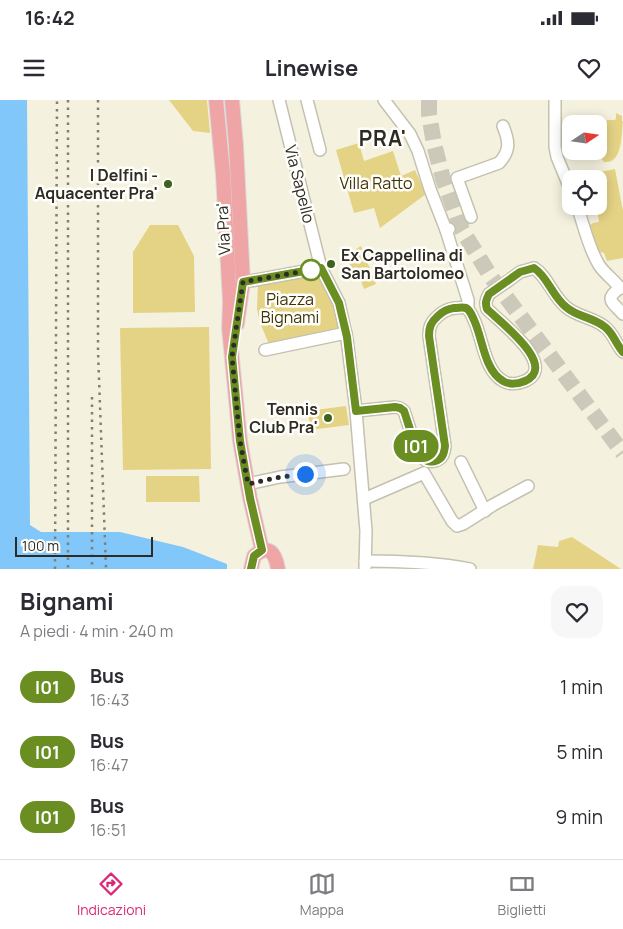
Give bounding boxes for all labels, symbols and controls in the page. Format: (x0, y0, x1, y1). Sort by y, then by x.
text: 16:42 (25, 5, 75, 31)
text: Linewise (265, 53, 358, 83)
icon: menu (20, 54, 48, 82)
icon: heart (575, 54, 603, 82)
north arrow (562, 115, 608, 160)
map controls (562, 115, 607, 215)
district label: PRA' (359, 124, 407, 152)
street label: Via Sapello (280, 143, 320, 225)
place label: I Delfini - Aquacenter Pra' (35, 164, 158, 204)
button: locate (562, 170, 607, 215)
park label: Villa Ratto (340, 172, 412, 194)
marker: I Delfini - Aquacenter Pra' (162, 178, 174, 190)
street label: Via Pra' (211, 202, 235, 256)
place label: Ex Cappellina di San Bartolomeo (341, 244, 464, 284)
marker: Ex Cappellina di San Bartolomeo (325, 258, 337, 270)
unlabelled marker (300, 259, 322, 281)
park label: Piazza Bignami (261, 288, 319, 328)
place label: Tennis Club Pra' (249, 398, 318, 438)
marker: Tennis Club Pra' (322, 412, 334, 424)
line badge: I01 (387, 430, 445, 462)
text: I01 (404, 434, 428, 458)
your location (293, 462, 318, 487)
scale bar (15, 534, 152, 557)
text: 100 m (22, 536, 59, 555)
text: Bignami (20, 584, 114, 617)
button: heart (551, 586, 603, 638)
text: A piedi · 4 min · 240 m (20, 620, 173, 642)
text: Bus (90, 663, 124, 689)
text: 1 min (560, 674, 603, 700)
text: I01 (35, 675, 60, 699)
text: 16:43 (90, 689, 129, 711)
text: Bus (90, 728, 124, 754)
text: 5 min (556, 739, 603, 765)
text: I01 (35, 740, 60, 764)
text: 16:47 (90, 754, 128, 776)
text: Bus (90, 793, 124, 819)
text: 9 min (556, 804, 603, 830)
text: I01 (35, 805, 60, 829)
text: 16:51 (90, 819, 126, 841)
tab: Indicazioni (77, 870, 146, 919)
tab: Mappa (300, 870, 344, 919)
tab: Biglietti (498, 870, 546, 919)

